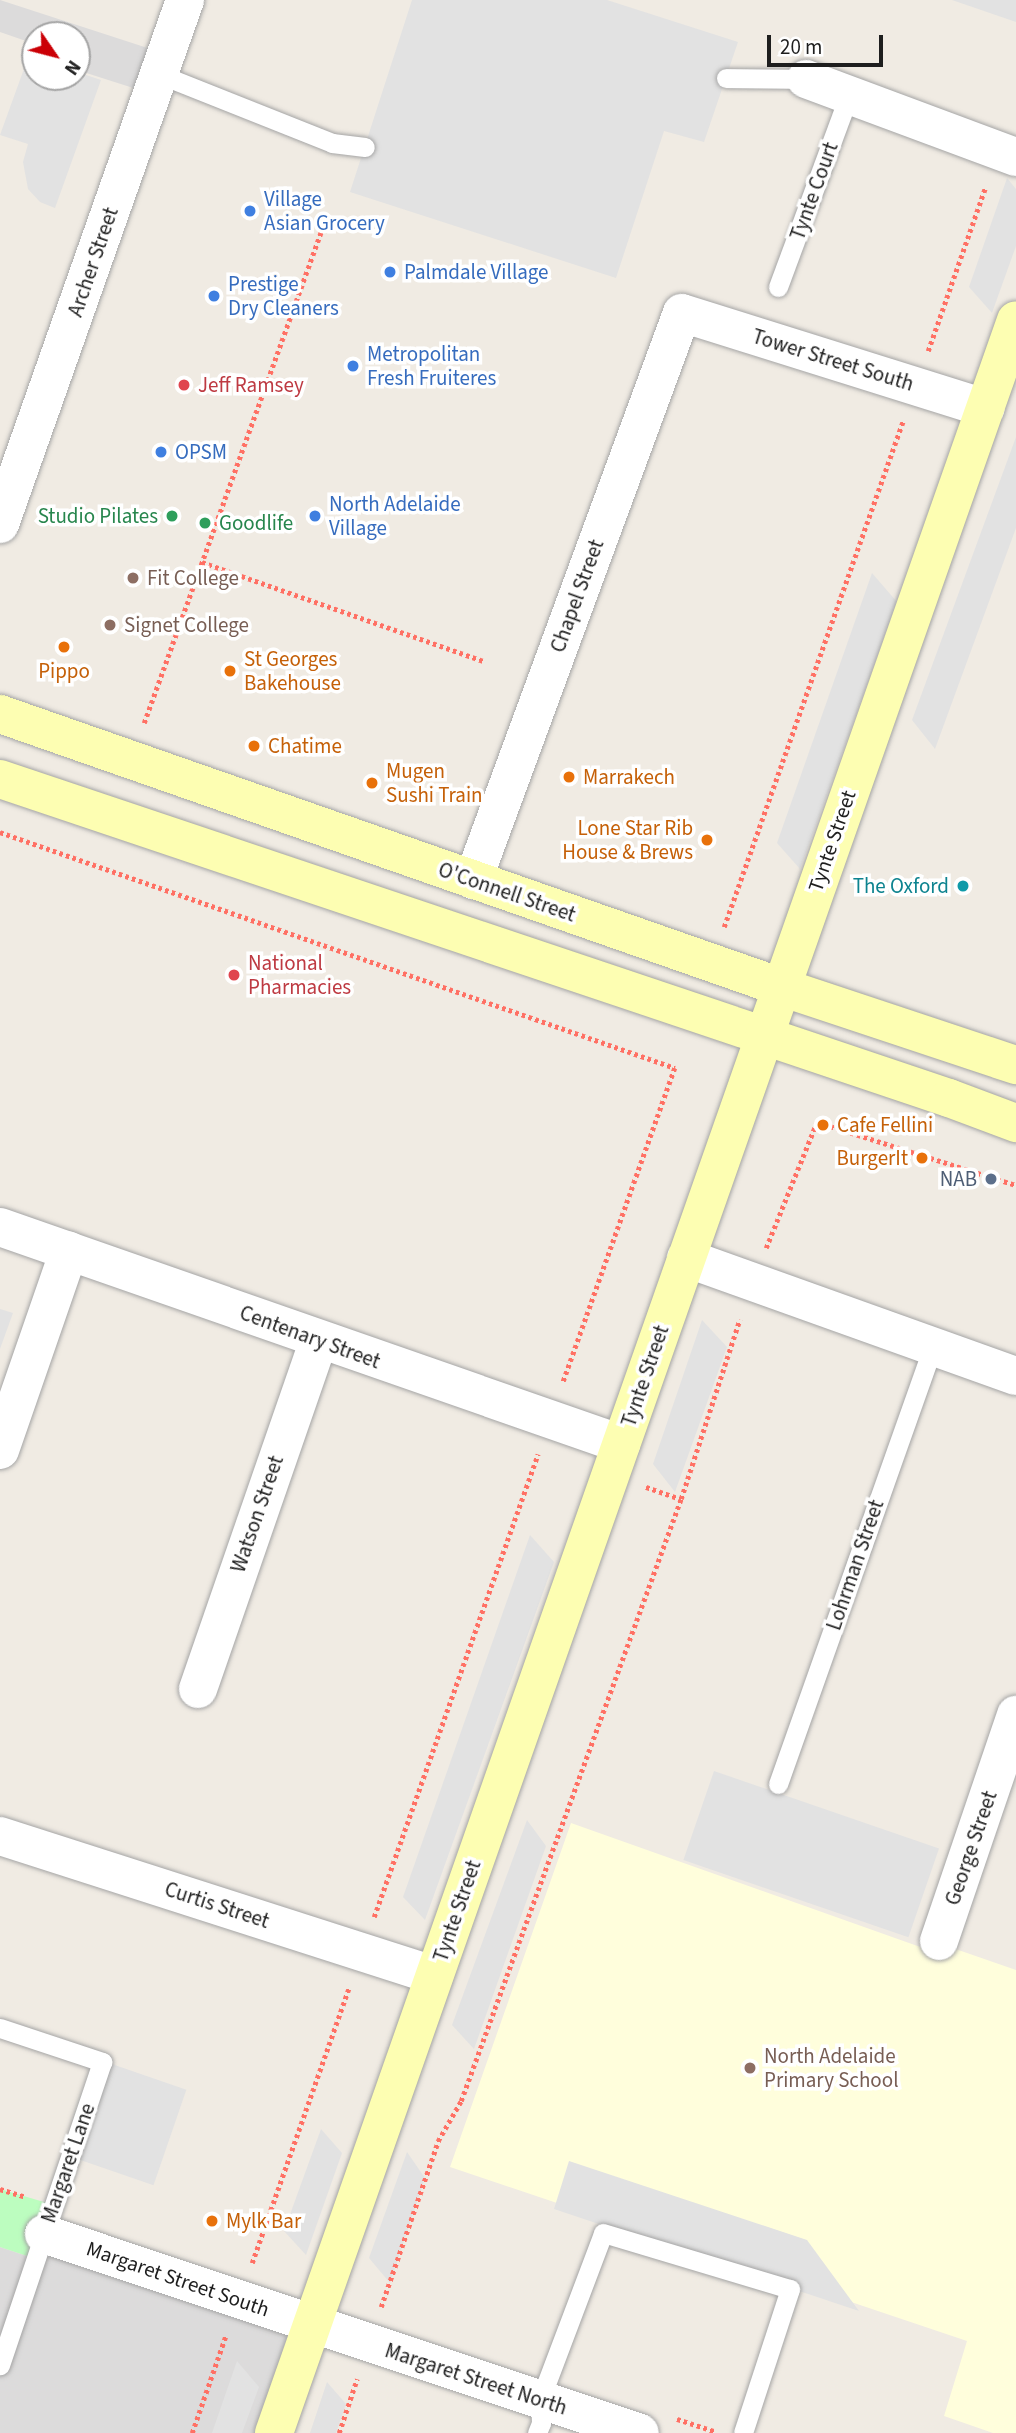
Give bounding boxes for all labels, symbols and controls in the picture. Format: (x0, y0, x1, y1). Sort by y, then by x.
north arrow (21, 21, 91, 91)
scale bar (771, 21, 886, 65)
text: 20 m (780, 32, 822, 62)
text: N (57, 54, 87, 80)
street label: Tynte Court (785, 139, 843, 243)
place label: Village Asian Grocery (264, 186, 385, 236)
marker: Village Asian Grocery (242, 203, 258, 219)
street label: Archer Street (63, 204, 123, 320)
place label: Palmdale Village (404, 259, 549, 285)
marker: Palmdale Village (382, 264, 398, 280)
place label: Prestige Dry Cleaners (228, 271, 339, 321)
marker: Prestige Dry Cleaners (206, 288, 222, 304)
street label: Tower Street South (749, 323, 917, 397)
place label: Metropolitan Fresh Fruiteres (367, 341, 496, 391)
marker: Metropolitan Fresh Fruiteres (345, 358, 361, 374)
place label: Jeff Ramsey (198, 372, 304, 398)
marker: Jeff Ramsey (176, 377, 192, 393)
place label: OPSM (175, 439, 227, 465)
marker: OPSM (153, 444, 169, 460)
place label: North Adelaide Village (329, 491, 461, 541)
place label: Studio Pilates (38, 503, 158, 529)
marker: Studio Pilates (164, 508, 180, 524)
marker: North Adelaide Village (307, 508, 323, 524)
place label: Goodlife (219, 510, 293, 536)
marker: Goodlife (197, 515, 213, 531)
street label: Chapel Street (545, 536, 609, 656)
place label: Fit College (147, 565, 239, 591)
marker: Fit College (125, 570, 141, 586)
place label: Signet College (124, 612, 249, 638)
marker: Signet College (102, 617, 118, 633)
marker: Pippo (56, 639, 72, 655)
place label: St Georges Bakehouse (244, 646, 341, 696)
place label: Pippo (38, 658, 90, 684)
marker: St Georges Bakehouse (222, 663, 238, 679)
place label: Chatime (268, 733, 342, 759)
marker: Chatime (246, 738, 262, 754)
place label: Mugen Sushi Train (386, 758, 483, 808)
place label: Marrakech (583, 764, 675, 790)
marker: Marrakech (561, 769, 577, 785)
marker: Mugen Sushi Train (364, 775, 380, 791)
street label: Tynte Street (803, 787, 861, 895)
place label: Lone Star Rib House & Brews (562, 815, 693, 865)
marker: Lone Star Rib House & Brews (699, 832, 715, 848)
street label: O'Connell Street (435, 857, 579, 927)
place label: The Oxford (853, 873, 949, 899)
marker: The Oxford (955, 878, 971, 894)
place label: National Pharmacies (248, 950, 351, 1000)
marker: National Pharmacies (226, 967, 242, 983)
place label: Cafe Fellini (837, 1112, 933, 1138)
marker: Cafe Fellini (815, 1117, 831, 1133)
place label: BurgerIt (837, 1145, 908, 1171)
marker: BurgerIt (914, 1150, 930, 1166)
place label: NAB (940, 1166, 977, 1192)
marker: NAB (983, 1171, 999, 1187)
street label: Centenary Street (236, 1300, 384, 1374)
street label: Tynte Street (616, 1322, 674, 1430)
street label: Watson Street (225, 1452, 289, 1576)
street label: Lohrman Street (821, 1496, 889, 1634)
street label: George Street (940, 1787, 1002, 1909)
street label: Tynte Street (428, 1857, 486, 1965)
street label: Curtis Street (162, 1876, 272, 1934)
place label: North Adelaide Primary School (764, 2043, 898, 2093)
marker: North Adelaide Primary School (742, 2060, 758, 2076)
street label: Margaret Lane (36, 2100, 100, 2226)
place label: Mylk Bar (226, 2208, 301, 2234)
marker: Mylk Bar (204, 2213, 220, 2229)
street label: Margaret Street South (83, 2236, 273, 2322)
street label: Margaret Street North (382, 2338, 570, 2420)

